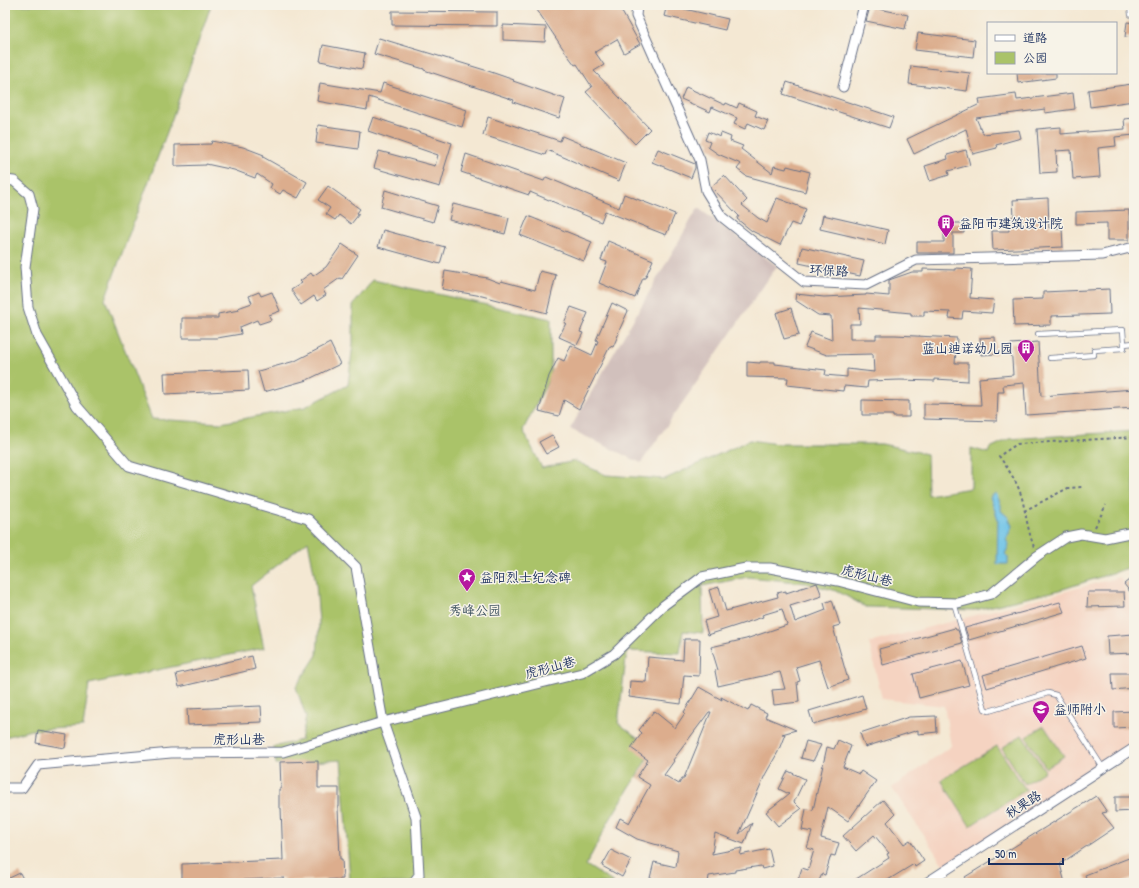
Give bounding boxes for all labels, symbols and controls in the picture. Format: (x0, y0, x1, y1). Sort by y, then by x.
legend (987, 22, 1117, 74)
text: 道路 (1023, 29, 1047, 46)
text: 公园 (1023, 49, 1047, 66)
building icon: 益阳市建筑设计院 (936, 213, 956, 238)
place label: 益阳市建筑设计院 (959, 214, 1063, 232)
street label: 环保路 (809, 260, 849, 280)
building icon: 蓝山迪诺幼儿园 (1016, 338, 1036, 363)
place label: 蓝山迪诺幼儿园 (922, 339, 1013, 357)
street label: 虎形山巷 (840, 560, 894, 590)
place icon: 益阳烈士纪念碑 (457, 567, 477, 592)
place label: 益阳烈士纪念碑 (480, 568, 571, 586)
park label: 秀峰公园 (449, 601, 501, 619)
street label: 虎形山巷 (523, 652, 577, 682)
school or university icon: 益师附小 (1031, 699, 1051, 724)
place label: 益师附小 (1054, 700, 1106, 718)
street label: 虎形山巷 (213, 730, 265, 748)
street label: 秋果路 (1002, 786, 1044, 822)
scale bar (989, 840, 1063, 866)
text: 50 m (995, 845, 1016, 862)

